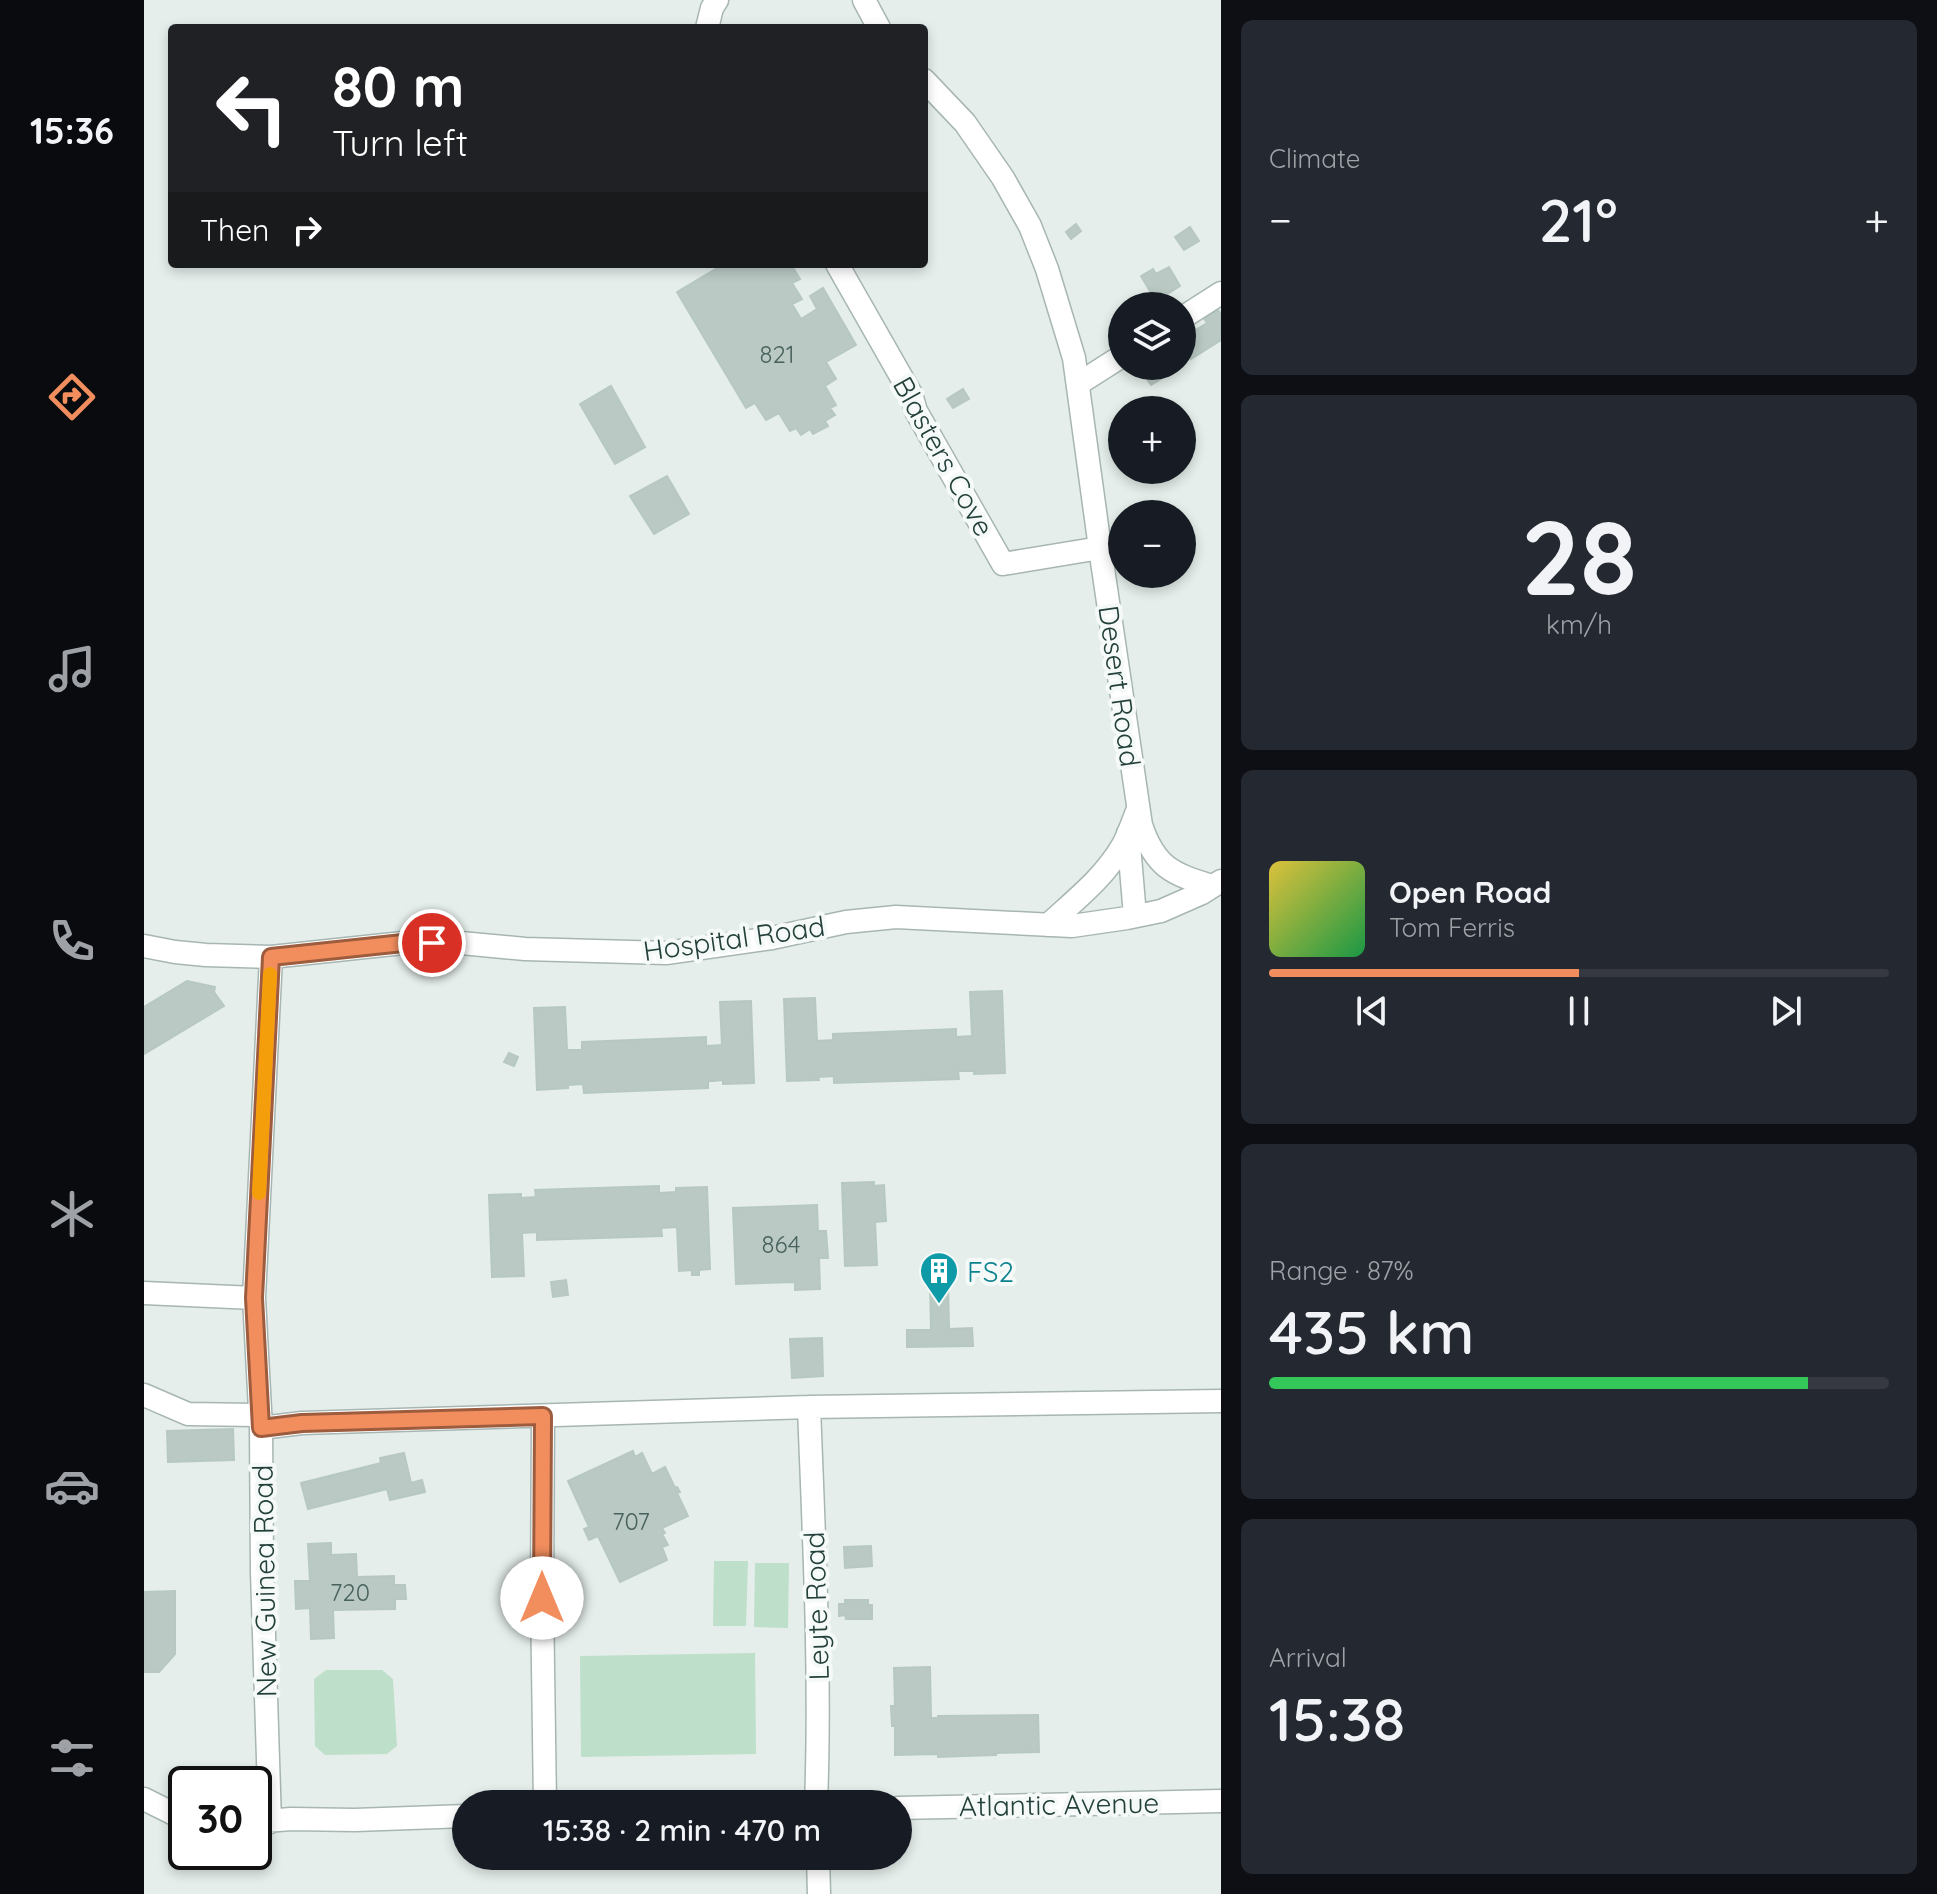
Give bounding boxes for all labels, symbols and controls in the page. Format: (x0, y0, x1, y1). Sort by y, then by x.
text: 80 m (332, 51, 464, 121)
icon: left (200, 56, 304, 160)
text: 15:36 (30, 108, 114, 153)
text: Turn left (332, 120, 468, 165)
text: Climate (1269, 142, 1360, 175)
text: 21° (1538, 182, 1618, 257)
text: − (1269, 192, 1292, 247)
text: + (1864, 192, 1889, 247)
icon: right (285, 208, 329, 252)
text: Then (200, 211, 269, 249)
map controls (1108, 292, 1196, 588)
button: layers (1108, 292, 1196, 380)
house number: 821 (759, 339, 795, 369)
icon: directions (44, 369, 100, 425)
street label: Blasters Cove (886, 370, 1002, 542)
button: + (1108, 396, 1196, 484)
text: 28 (1521, 491, 1637, 621)
button: − (1108, 500, 1196, 588)
street label: Desert Road (1091, 603, 1149, 769)
text: km/h (1546, 608, 1612, 641)
icon: music (44, 641, 100, 697)
text: Open Road (1389, 873, 1551, 911)
street label: Hospital Road (641, 908, 827, 968)
pin (398, 909, 466, 977)
text: Tom Ferris (1389, 911, 1515, 944)
icon: phone (44, 913, 100, 969)
icon: arrive (410, 921, 454, 965)
icon: previous (1350, 989, 1394, 1033)
icon: pause (1557, 989, 1601, 1033)
icon: next (1764, 989, 1808, 1033)
icon: climate (44, 1186, 100, 1242)
house number: 864 (762, 1229, 800, 1259)
building icon: FS2 (918, 1250, 960, 1305)
place label: FS2 (967, 1254, 1014, 1289)
text: Range · 87% (1269, 1254, 1414, 1287)
text: 435 km (1269, 1294, 1474, 1369)
icon: car (44, 1458, 100, 1514)
street label: New Guinea Road (244, 1464, 284, 1698)
house number: 707 (612, 1506, 650, 1536)
street label: Leyte Road (796, 1531, 836, 1681)
position arrow (500, 1556, 584, 1640)
house number: 720 (330, 1577, 370, 1607)
text: Arrival (1269, 1641, 1347, 1674)
text: 15:38 (1269, 1681, 1405, 1756)
icon: filters (44, 1730, 100, 1786)
speed limit sign: 30 (168, 1766, 272, 1870)
street label: Atlantic Avenue (958, 1785, 1160, 1823)
text: 15:38 · 2 min · 470 m (543, 1811, 821, 1849)

